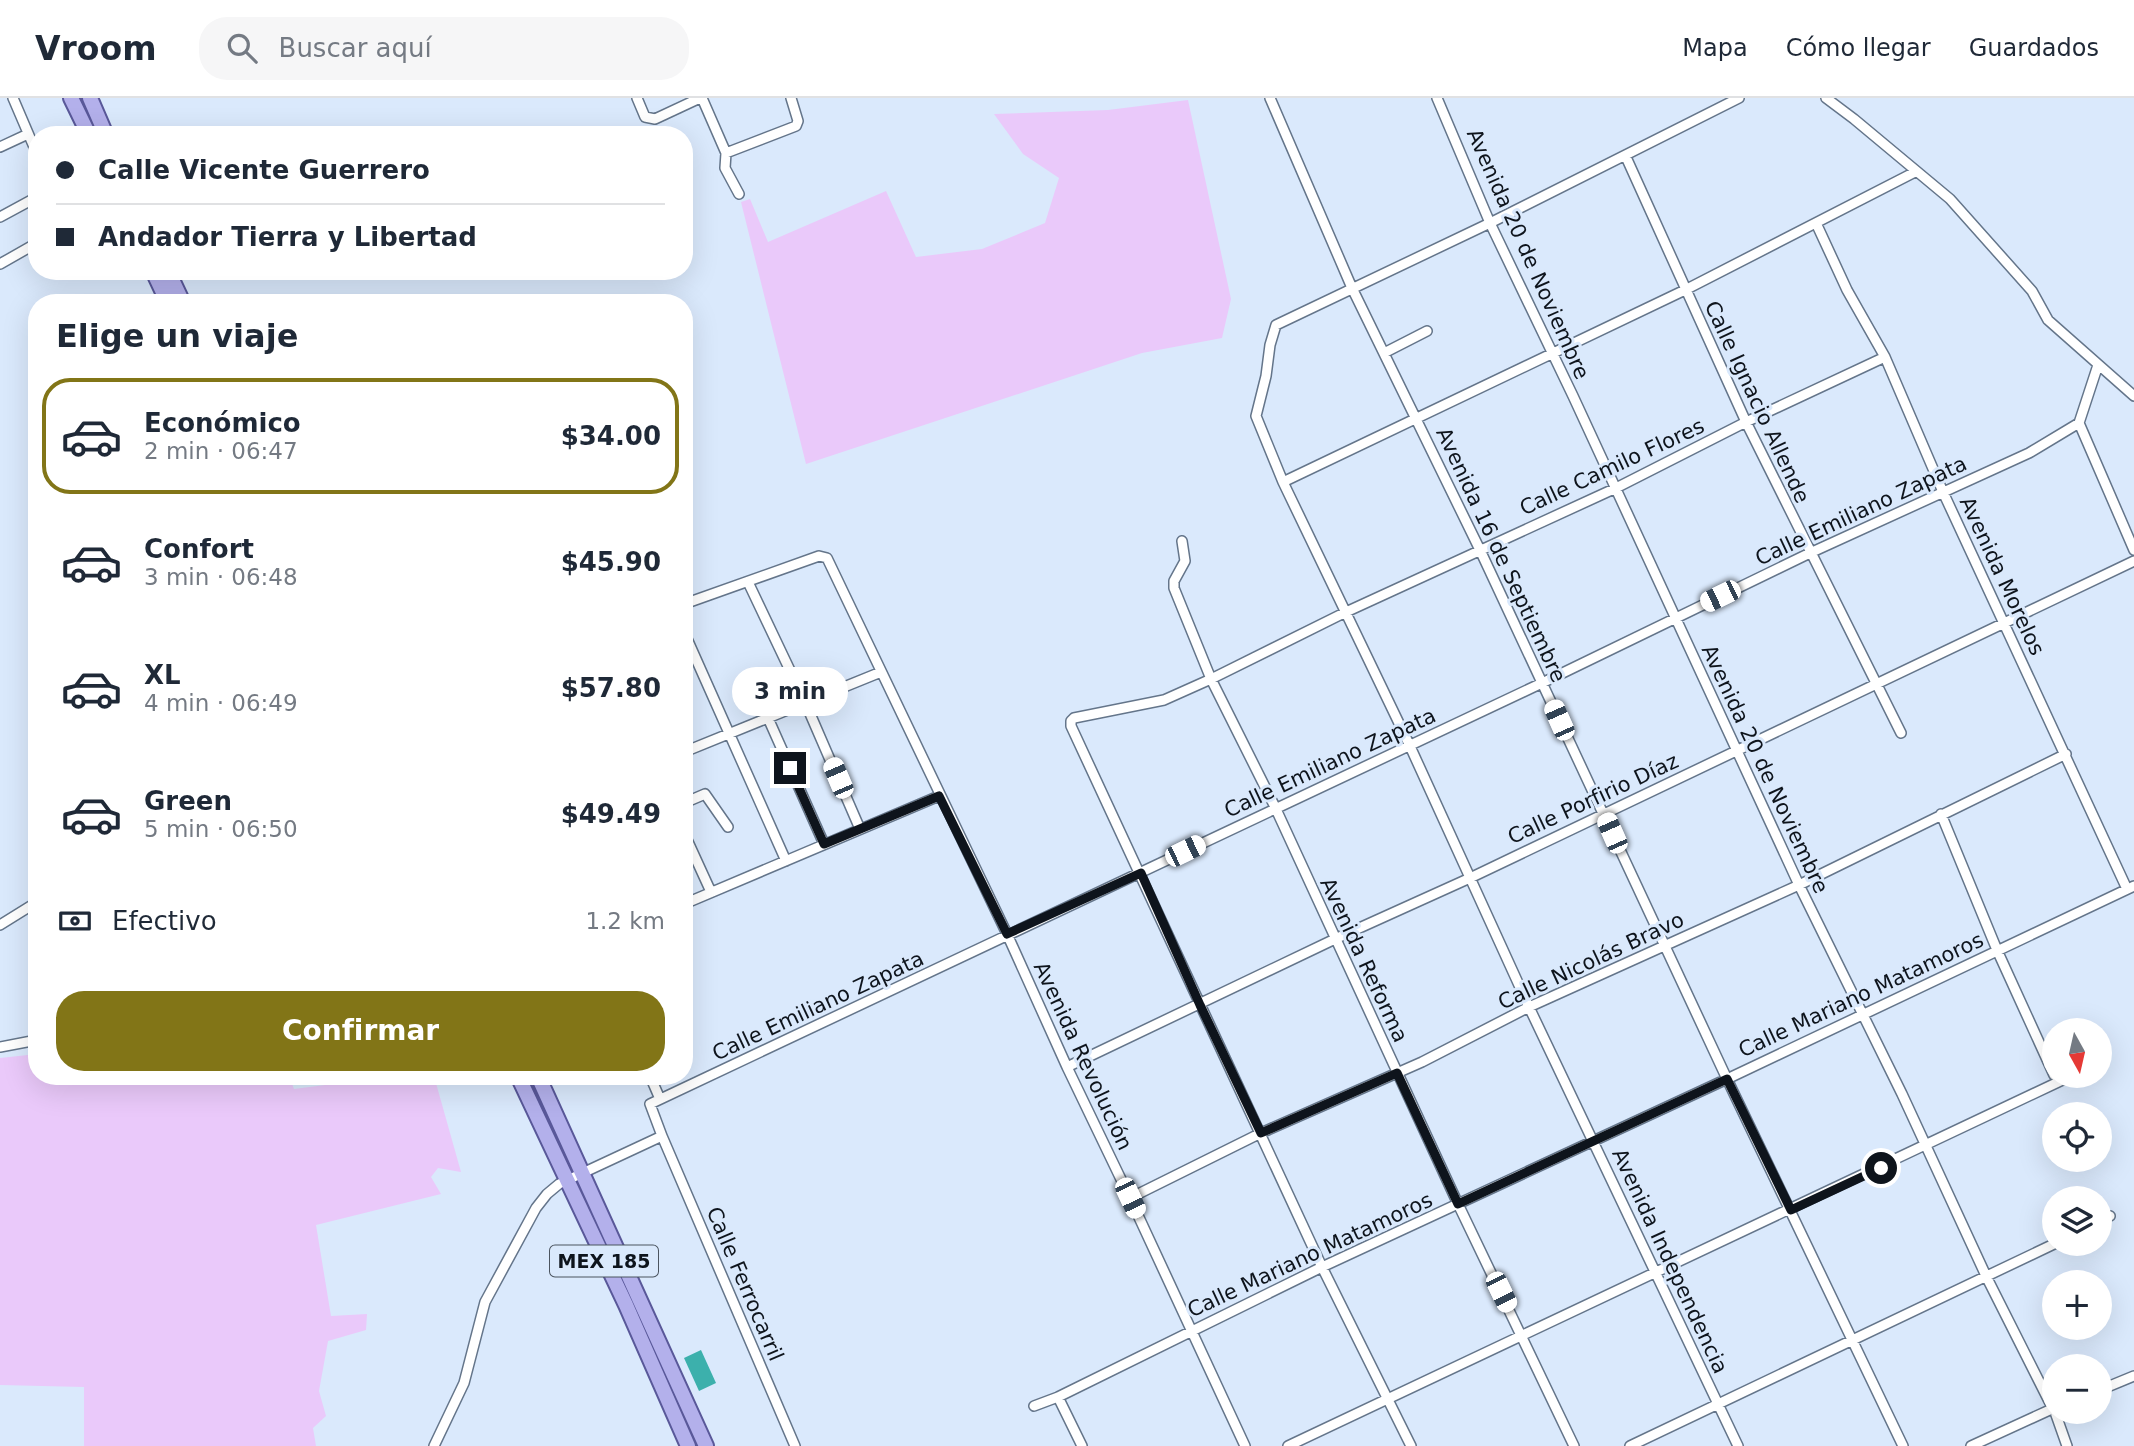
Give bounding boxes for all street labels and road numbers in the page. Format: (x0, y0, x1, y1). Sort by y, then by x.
street label: Avenida 20 de Noviembre (1462, 125, 1594, 383)
street label: Calle Ignacio Allende (1700, 297, 1814, 507)
street label: Calle Camilo Flores (1516, 414, 1708, 520)
street label: Avenida 16 de Septiembre (1431, 424, 1571, 686)
street label: Calle Emiliano Zapata (1752, 451, 1970, 571)
street label: Avenida Morelos (1955, 493, 2049, 659)
street label: Avenida 20 de Noviembre (1697, 641, 1833, 897)
street label: Calle Emiliano Zapata (1221, 703, 1439, 823)
street label: Calle Porfirio Díaz (1504, 749, 1682, 849)
street label: Avenida Reforma (1315, 874, 1413, 1046)
street label: Calle Nicolás Bravo (1494, 907, 1688, 1015)
street label: Calle Mariano Matamoros (1735, 928, 1987, 1062)
street label: Calle Emiliano Zapata (709, 946, 927, 1066)
street label: Avenida Revolución (1029, 958, 1137, 1154)
street label: Avenida Independencia (1607, 1145, 1733, 1377)
street label: Calle Mariano Matamoros (1184, 1188, 1436, 1322)
street label: Calle Ferrocarril (702, 1203, 788, 1365)
road number: MEX 185 (550, 1246, 658, 1276)

